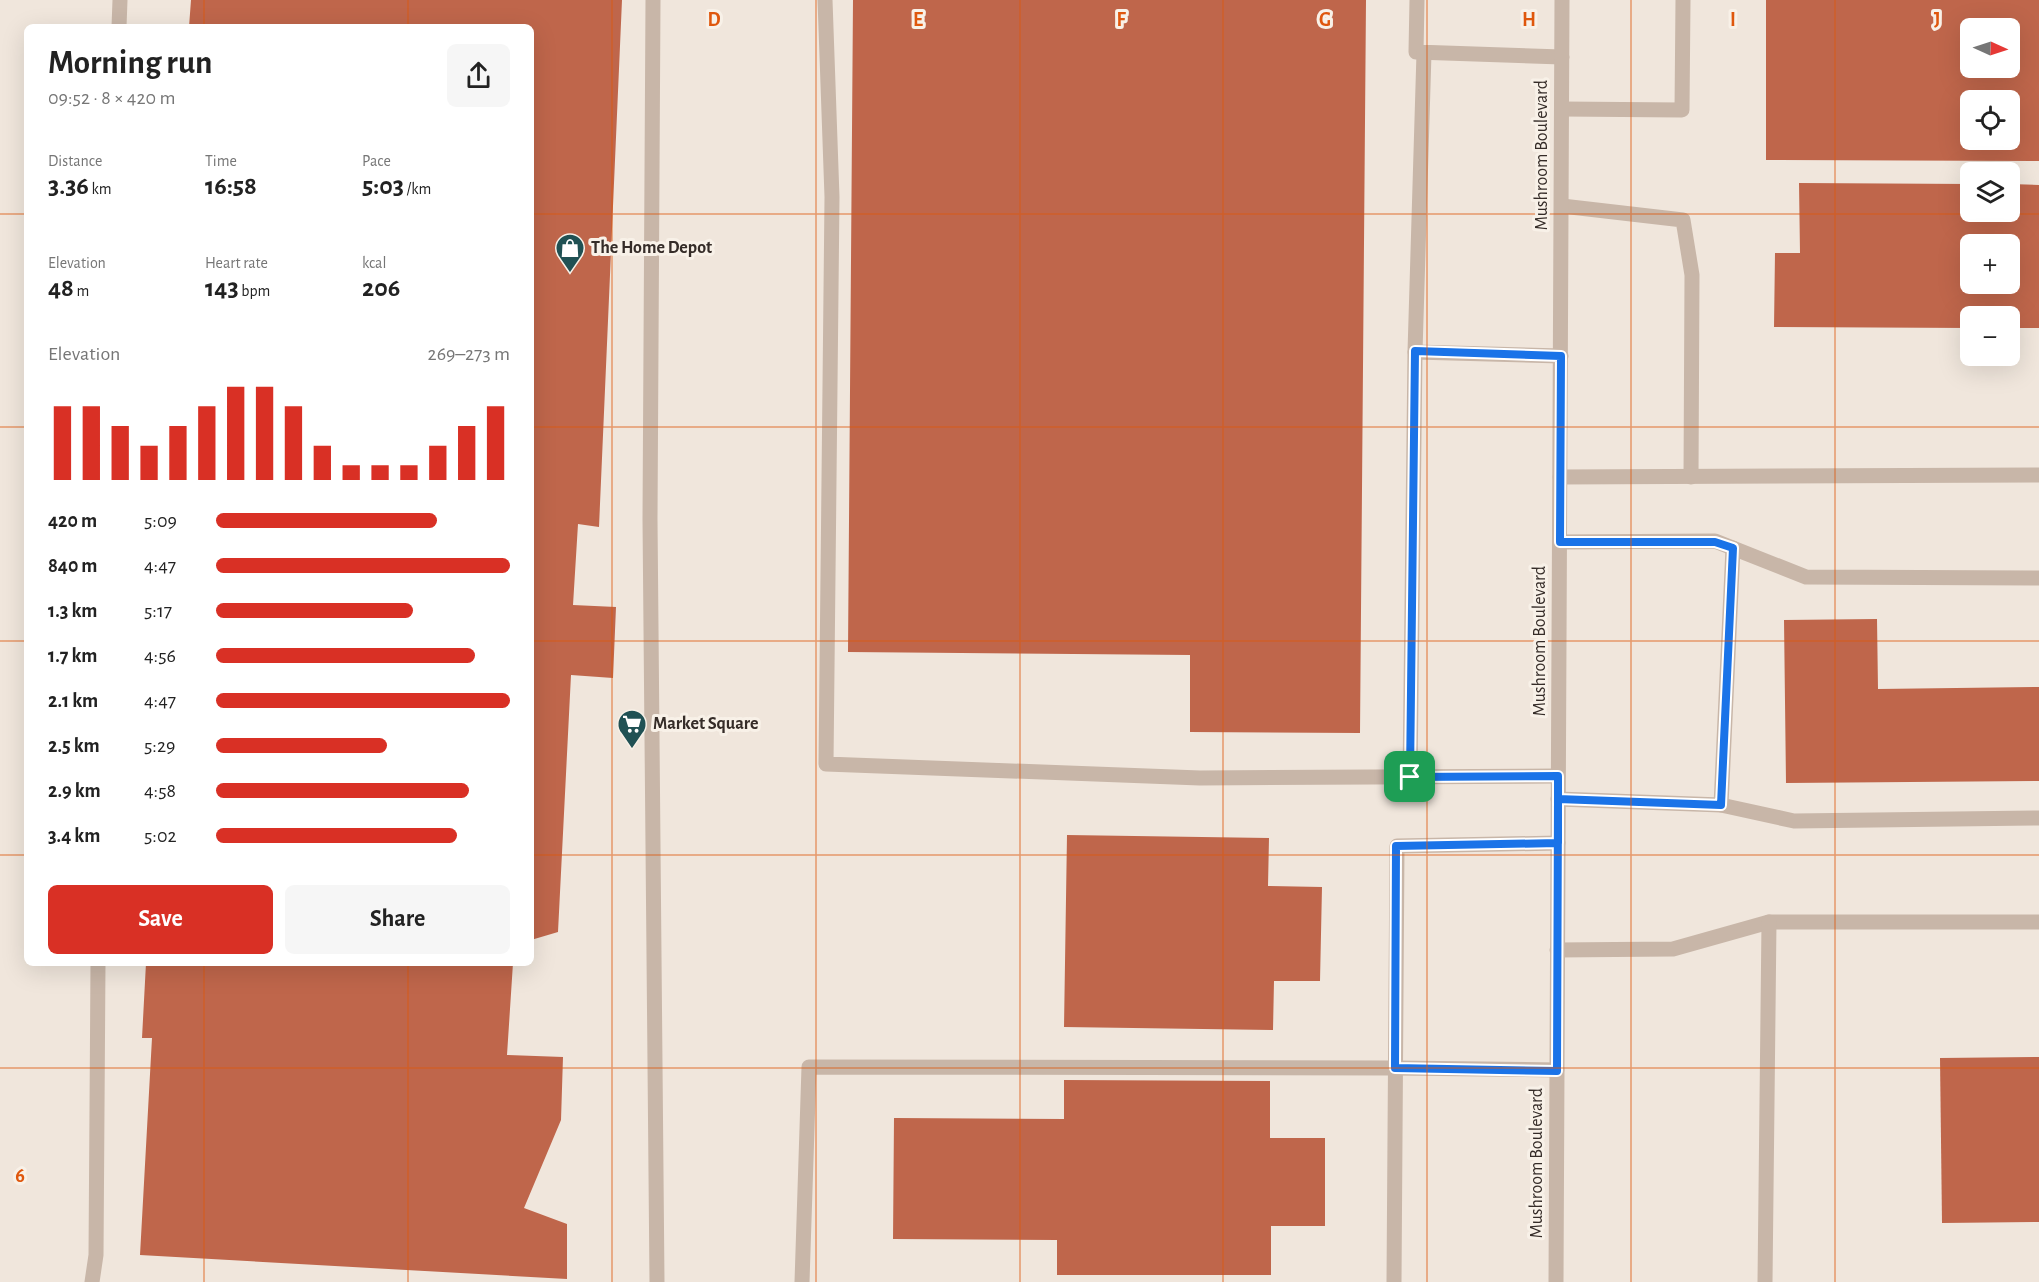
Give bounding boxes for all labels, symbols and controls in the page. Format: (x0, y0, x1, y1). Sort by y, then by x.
text: D (707, 10, 721, 30)
text: E (913, 10, 923, 30)
text: F (1116, 10, 1126, 30)
text: G (1319, 10, 1331, 30)
text: H (1522, 10, 1536, 30)
text: I (1730, 10, 1736, 30)
text: J (1934, 10, 1940, 30)
north arrow (1960, 18, 2020, 78)
map controls (1960, 18, 2020, 366)
button: share (447, 44, 510, 107)
text: Morning run (48, 47, 212, 80)
street label: Mushroom Boulevard (1533, 80, 1551, 230)
text: 09:52 · 8 × 420 m (48, 88, 175, 108)
button: locate (1960, 90, 2020, 150)
text: Distance (48, 153, 102, 169)
text: Time (205, 153, 237, 169)
text: Pace (362, 153, 391, 169)
button: layers (1960, 162, 2020, 222)
text: 3.36 (48, 173, 89, 199)
text: 16:58 (205, 173, 257, 199)
text: 5:03 (362, 173, 404, 199)
text: km (89, 181, 112, 197)
text: /km (404, 181, 431, 197)
shop icon: The Home Depot (554, 232, 586, 274)
button: + (1960, 234, 2020, 294)
place label: The Home Depot (591, 239, 712, 257)
text: Elevation (48, 255, 106, 271)
text: Heart rate (205, 255, 268, 271)
text: kcal (362, 255, 386, 271)
text: 48 (48, 275, 74, 301)
text: 143 (205, 275, 239, 301)
text: 206 (362, 275, 400, 301)
text: m (74, 283, 89, 299)
text: bpm (239, 283, 270, 299)
button: − (1960, 306, 2020, 366)
text: Elevation (48, 344, 120, 364)
text: 269–273 m (428, 344, 510, 364)
text: 420 m (48, 511, 97, 531)
text: 5:09 (144, 511, 177, 531)
text: 840 m (48, 556, 98, 576)
text: 4:47 (144, 556, 176, 576)
street label: Mushroom Boulevard (1531, 566, 1549, 716)
text: 1.3 km (48, 601, 97, 621)
text: 5:17 (144, 601, 172, 621)
text: 1.7 km (48, 646, 97, 666)
text: 4:56 (144, 646, 176, 666)
text: 2.1 km (48, 691, 98, 711)
text: 4:47 (144, 691, 176, 711)
supermarket icon: Market Square (616, 708, 648, 750)
place label: Market Square (653, 715, 758, 733)
text: 2.5 km (48, 736, 100, 756)
text: 5:29 (144, 736, 175, 756)
pin (1384, 751, 1435, 802)
icon: arrive (1393, 760, 1426, 793)
text: 2.9 km (48, 781, 101, 801)
text: 4:58 (144, 781, 176, 801)
text: 3.4 km (48, 826, 100, 846)
text: 5:02 (144, 826, 177, 846)
button: Save (48, 885, 273, 954)
button: Share (285, 885, 510, 954)
street label: Mushroom Boulevard (1528, 1088, 1546, 1238)
text: 6 (15, 1166, 25, 1186)

